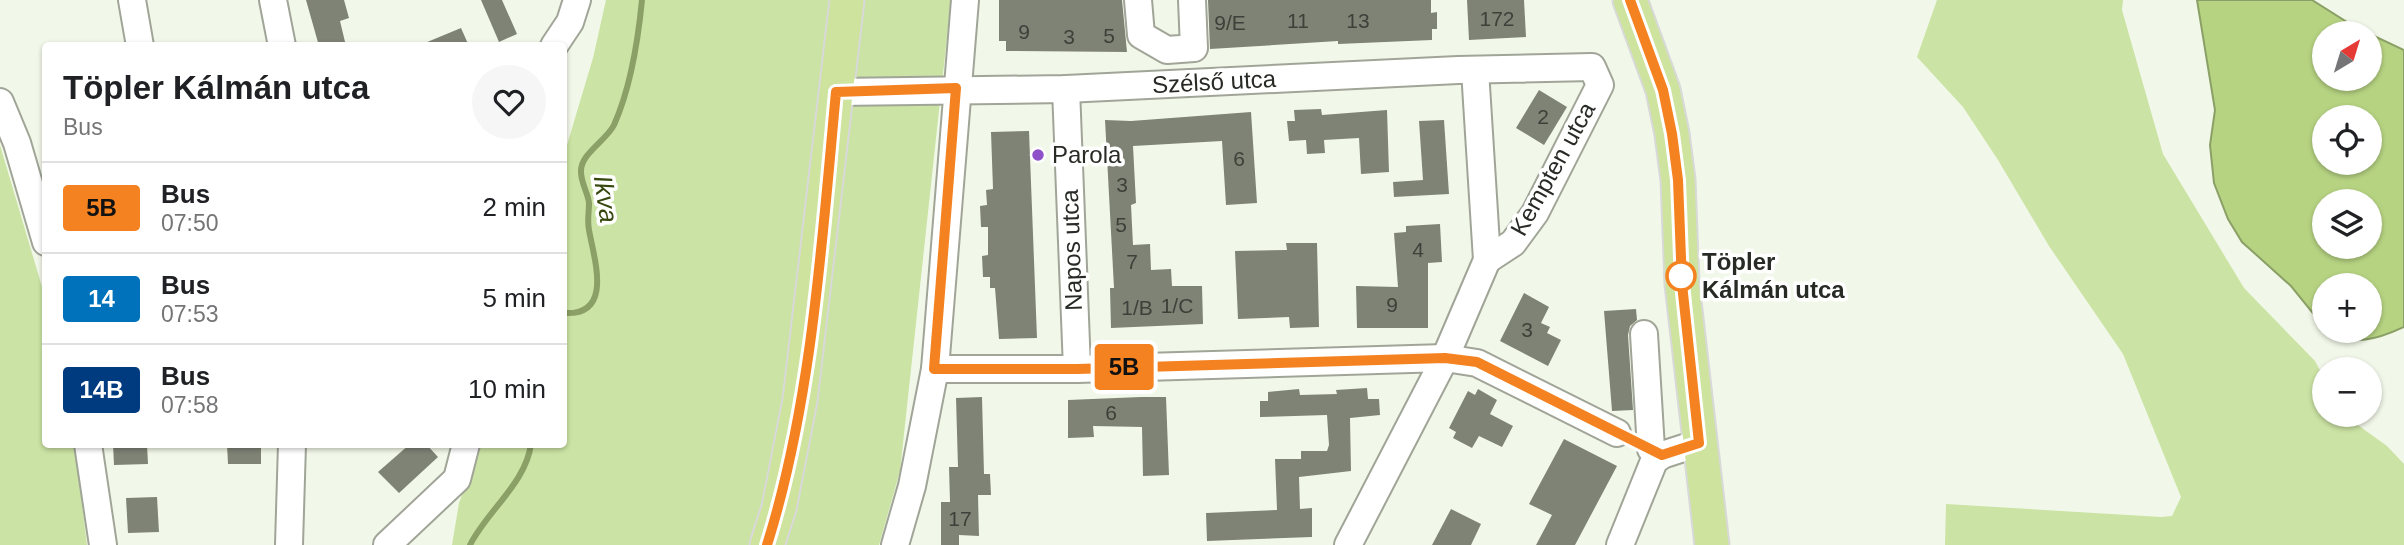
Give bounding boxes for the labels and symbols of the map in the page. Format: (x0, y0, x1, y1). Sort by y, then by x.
house number: 172 (1479, 7, 1515, 30)
house number: 11 (1287, 9, 1309, 32)
house number: 13 (1346, 9, 1370, 32)
house number: 9/E (1214, 11, 1246, 34)
house number: 9 (1018, 20, 1030, 43)
north arrow (2312, 21, 2382, 91)
house number: 5 (1103, 24, 1115, 47)
house number: 3 (1063, 25, 1075, 48)
street label: Szélső utca (1151, 65, 1277, 98)
street label: Kempten utca (1505, 97, 1601, 240)
house number: 2 (1537, 105, 1549, 128)
place label: Parola (1052, 141, 1122, 168)
marker: Parola (1030, 147, 1046, 163)
house number: 6 (1233, 147, 1245, 170)
water label: Ikva (588, 173, 624, 225)
house number: 3 (1116, 173, 1128, 196)
street label: Napos utca (1056, 188, 1087, 311)
house number: 5 (1115, 213, 1127, 236)
house number: 4 (1412, 238, 1424, 261)
place label: Töpler Kálmán utca (1702, 248, 1845, 303)
house number: 7 (1126, 250, 1138, 273)
marker: Töpler Kálmán utca (1666, 261, 1696, 291)
house number: 9 (1386, 293, 1398, 316)
house number: 1/C (1161, 294, 1193, 317)
house number: 1/B (1121, 296, 1153, 319)
house number: 3 (1521, 318, 1533, 341)
line badge: 5B (1092, 344, 1156, 390)
house number: 6 (1105, 401, 1117, 424)
house number: 17 (948, 507, 972, 530)

